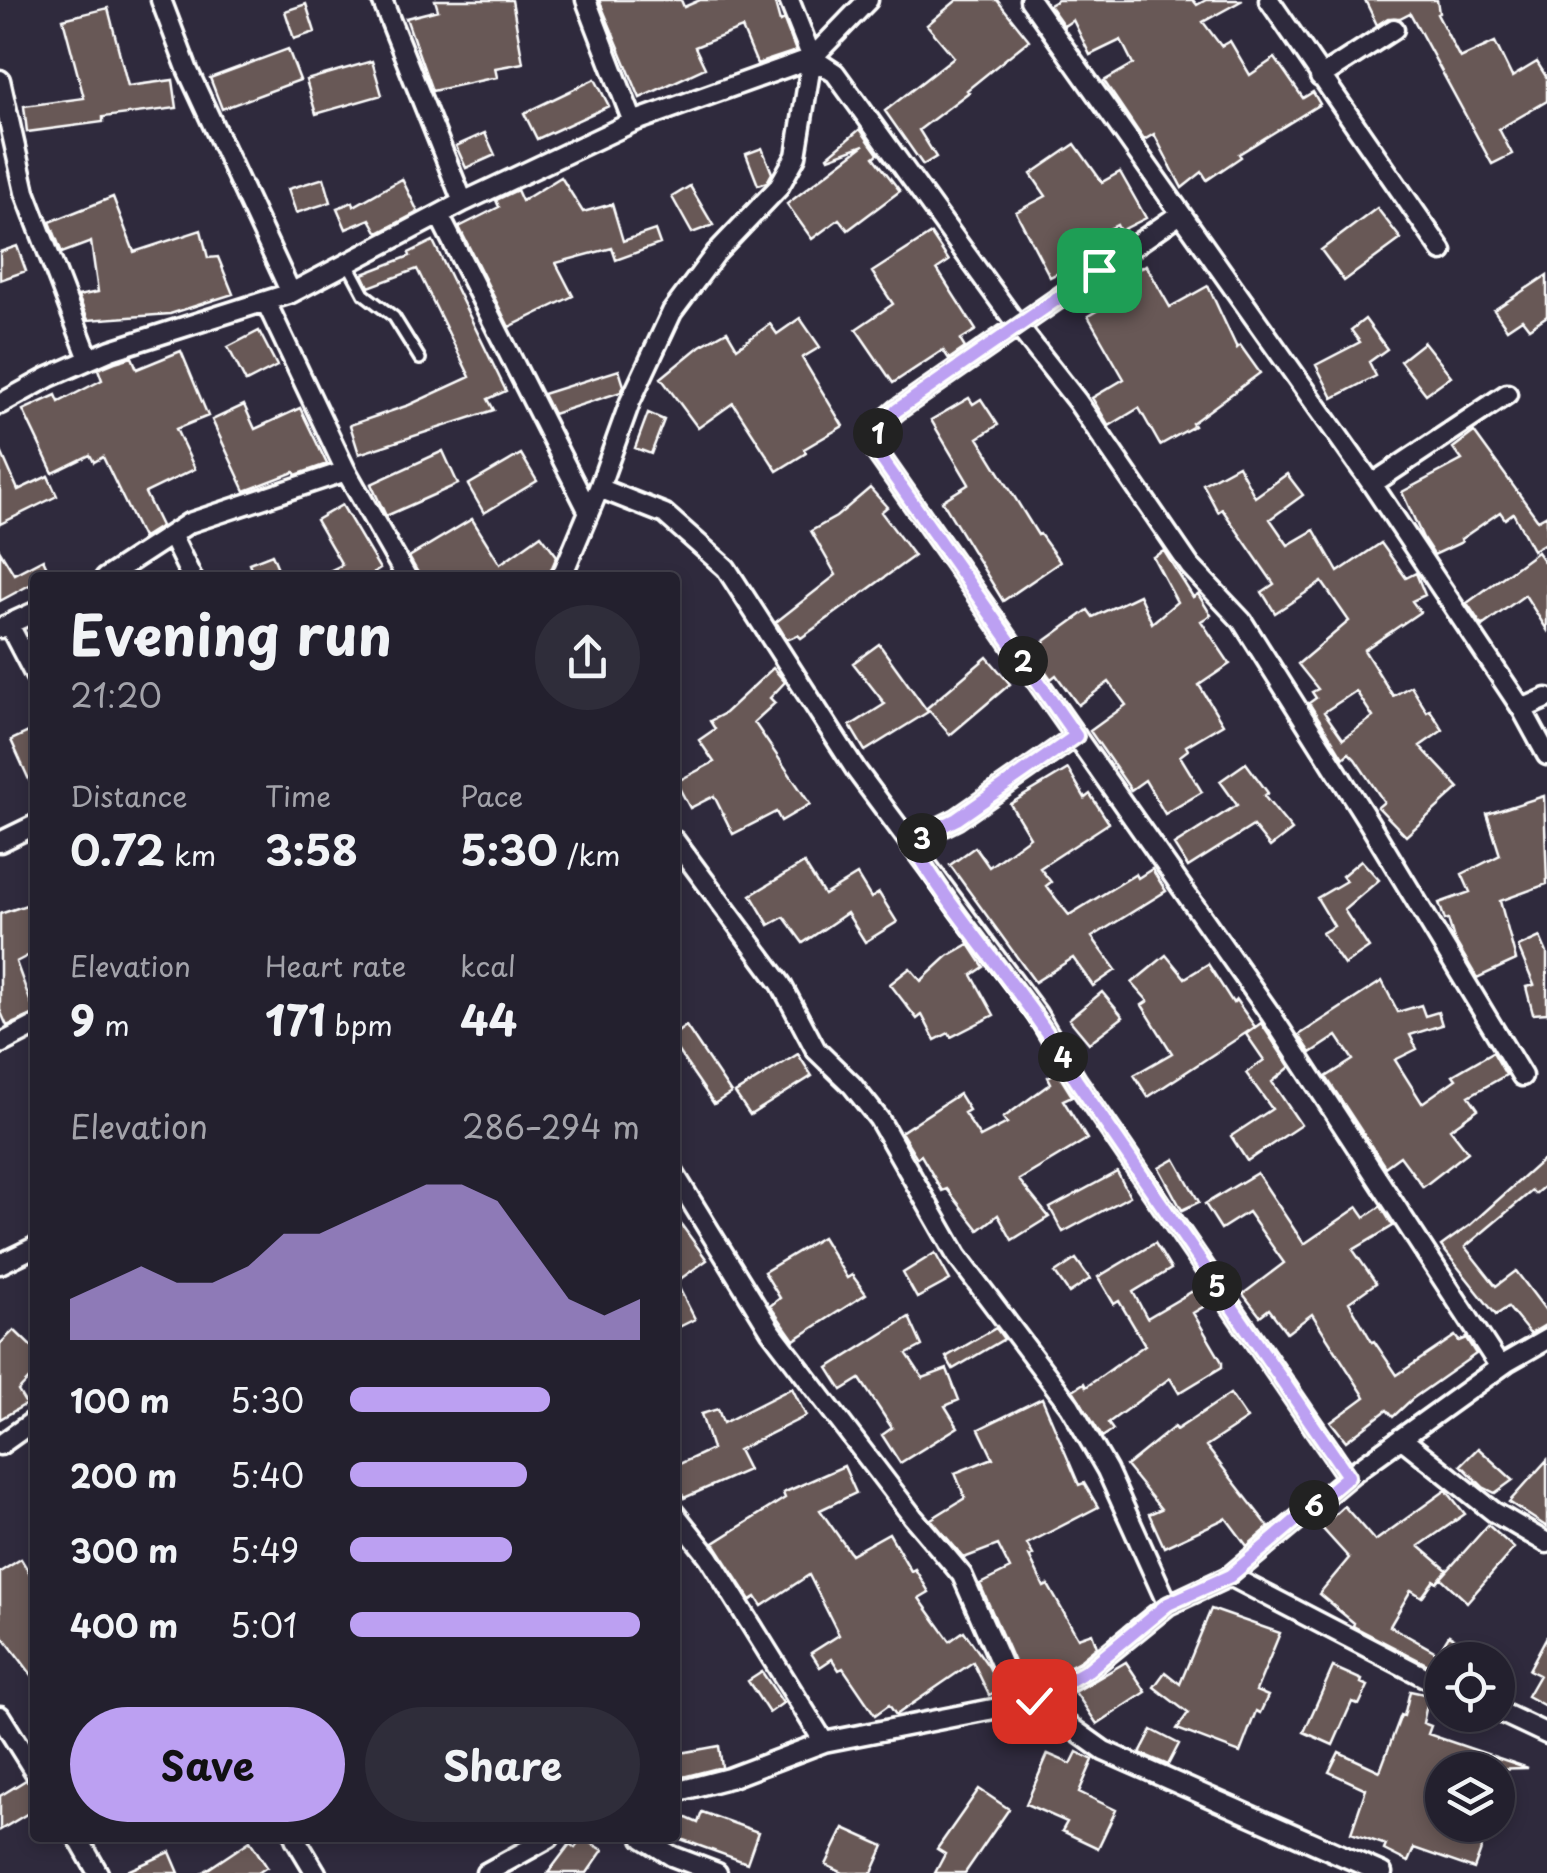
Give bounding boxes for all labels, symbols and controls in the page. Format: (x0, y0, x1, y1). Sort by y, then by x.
pin (1057, 228, 1142, 313)
icon: arrive (1072, 243, 1127, 298)
pin: 1 (853, 408, 903, 458)
text: 1 (871, 411, 885, 454)
text: Evening run (70, 592, 392, 675)
button: share (535, 605, 640, 710)
pin: 2 (998, 636, 1048, 686)
text: 2 (1013, 639, 1033, 682)
text: 21:20 (70, 671, 162, 719)
text: Distance (70, 774, 188, 817)
text: Time (265, 774, 331, 817)
text: Pace (460, 774, 523, 817)
pin: 3 (897, 813, 947, 863)
text: 3 (913, 816, 931, 859)
text: 0.72 (70, 817, 165, 880)
text: 3:58 (265, 817, 358, 880)
text: 5:30 (460, 817, 558, 880)
text: km (165, 833, 216, 876)
text: /km (558, 833, 621, 876)
text: Elevation (70, 944, 191, 987)
text: Heart rate (265, 944, 406, 987)
text: kcal (460, 944, 516, 987)
text: 9 (70, 987, 95, 1050)
text: 171 (265, 987, 326, 1050)
text: 44 (460, 987, 517, 1050)
text: m (95, 1003, 130, 1046)
text: bpm (326, 1003, 393, 1046)
pin: 4 (1038, 1032, 1088, 1082)
text: 4 (1053, 1035, 1073, 1078)
text: Elevation (70, 1102, 208, 1150)
text: 286–294 m (462, 1102, 640, 1150)
pin: 5 (1192, 1261, 1242, 1311)
text: 5 (1208, 1264, 1226, 1307)
text: 100 m (70, 1376, 170, 1424)
text: 5:30 (230, 1376, 304, 1424)
text: 200 m (70, 1451, 177, 1499)
text: 5:40 (230, 1451, 304, 1499)
pin: 6 (1289, 1480, 1339, 1530)
text: 6 (1304, 1483, 1324, 1526)
text: 300 m (70, 1526, 178, 1574)
text: 5:49 (230, 1526, 299, 1574)
text: 400 m (70, 1601, 178, 1649)
text: 5:01 (230, 1601, 297, 1649)
map controls (1425, 1642, 1515, 1842)
button: locate (1425, 1642, 1515, 1732)
pin (992, 1659, 1077, 1744)
icon: check (1007, 1674, 1062, 1729)
button: Save (70, 1707, 345, 1822)
button: Share (365, 1707, 640, 1822)
button: layers (1425, 1752, 1515, 1842)

